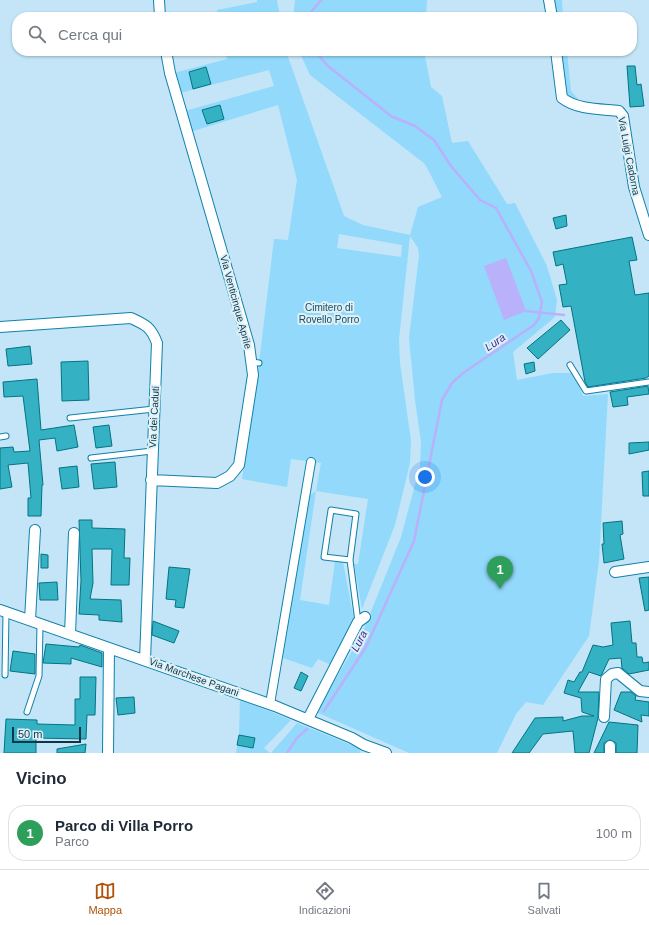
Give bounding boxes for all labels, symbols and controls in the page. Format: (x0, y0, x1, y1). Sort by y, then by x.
search box (12, 12, 637, 56)
icon: search (26, 23, 48, 45)
text: Cerca qui (58, 26, 122, 43)
street label: Via Luigi Cadorna (616, 116, 642, 196)
street label: Via Venticinque Aprile (218, 254, 254, 350)
park label: Cimitero di Rovello Porro (299, 302, 360, 325)
water label: Lura (483, 331, 507, 353)
street label: Via dei Caduti (147, 386, 161, 448)
your location (415, 467, 435, 487)
pin: 1 (487, 556, 513, 589)
water label: Lura (349, 628, 369, 654)
street label: Via Marchese Pagani (148, 656, 240, 698)
scale bar (12, 725, 81, 744)
text: 50 m (18, 728, 42, 740)
text: Vicino (16, 769, 67, 788)
text: Parco di Villa Porro (55, 817, 193, 834)
text: 1 (26, 826, 34, 841)
text: 100 m (596, 826, 632, 841)
text: Parco (55, 834, 89, 849)
tab: Mappa (88, 880, 122, 916)
tab: Indicazioni (299, 880, 351, 916)
tab: Salvati (528, 880, 561, 916)

